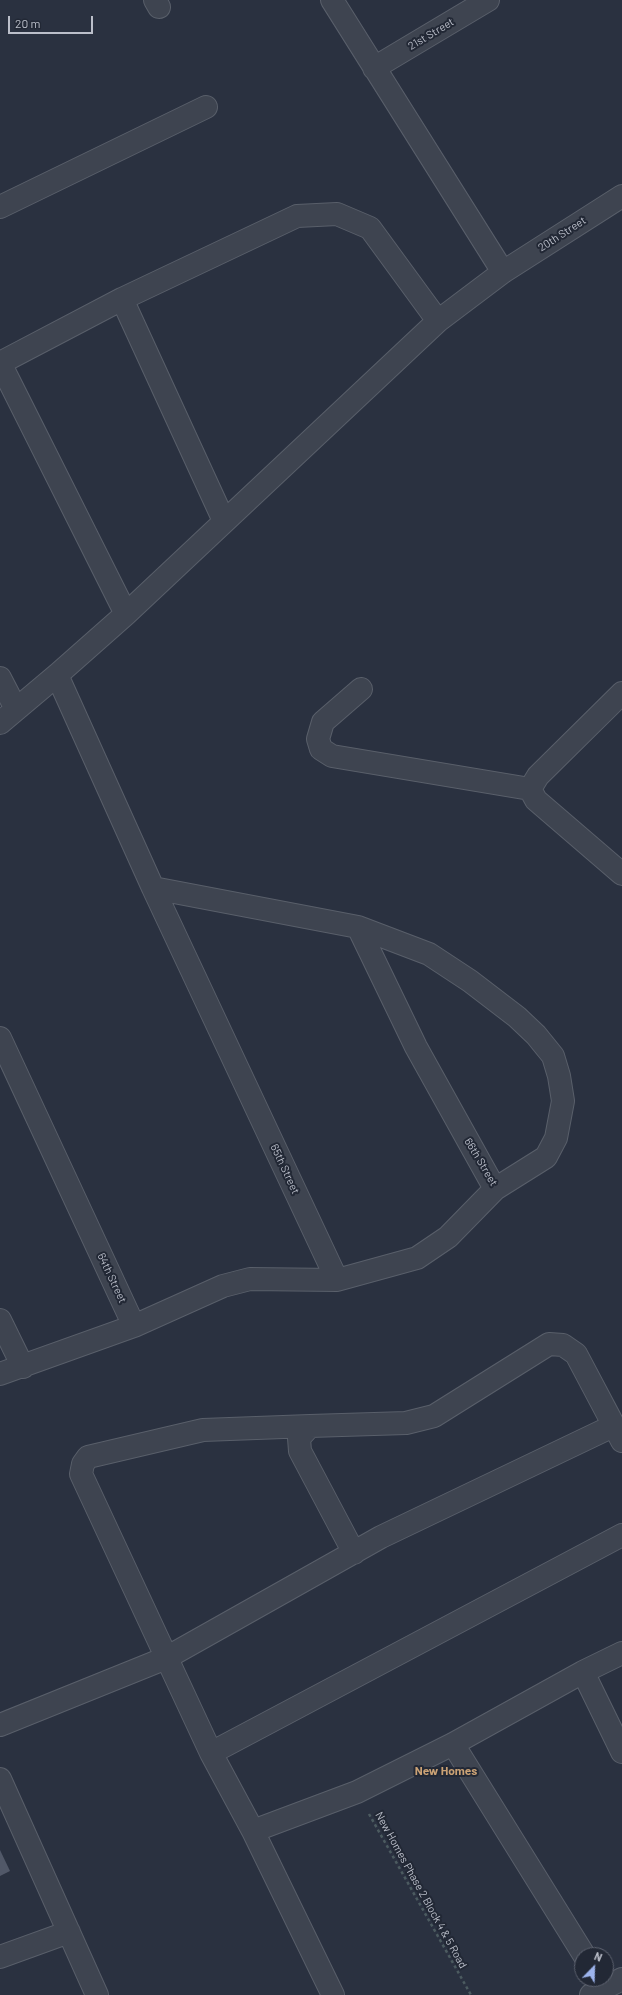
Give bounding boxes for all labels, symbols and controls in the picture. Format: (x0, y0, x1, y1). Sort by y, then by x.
scale bar (10, 8, 95, 34)
street label: 21st Street (406, 15, 456, 53)
text: 20 m (15, 16, 41, 30)
street label: 20th Street (536, 214, 588, 254)
street label: 66th Street (462, 1136, 500, 1188)
street label: 65th Street (268, 1142, 302, 1196)
street label: 64th Street (95, 1251, 129, 1305)
district label: New Homes (415, 1764, 477, 1778)
street label: New Homes Phase 2 Block 4 & 5 Road (372, 1809, 470, 1971)
north arrow (574, 1947, 614, 1987)
text: N (593, 1949, 604, 1964)

